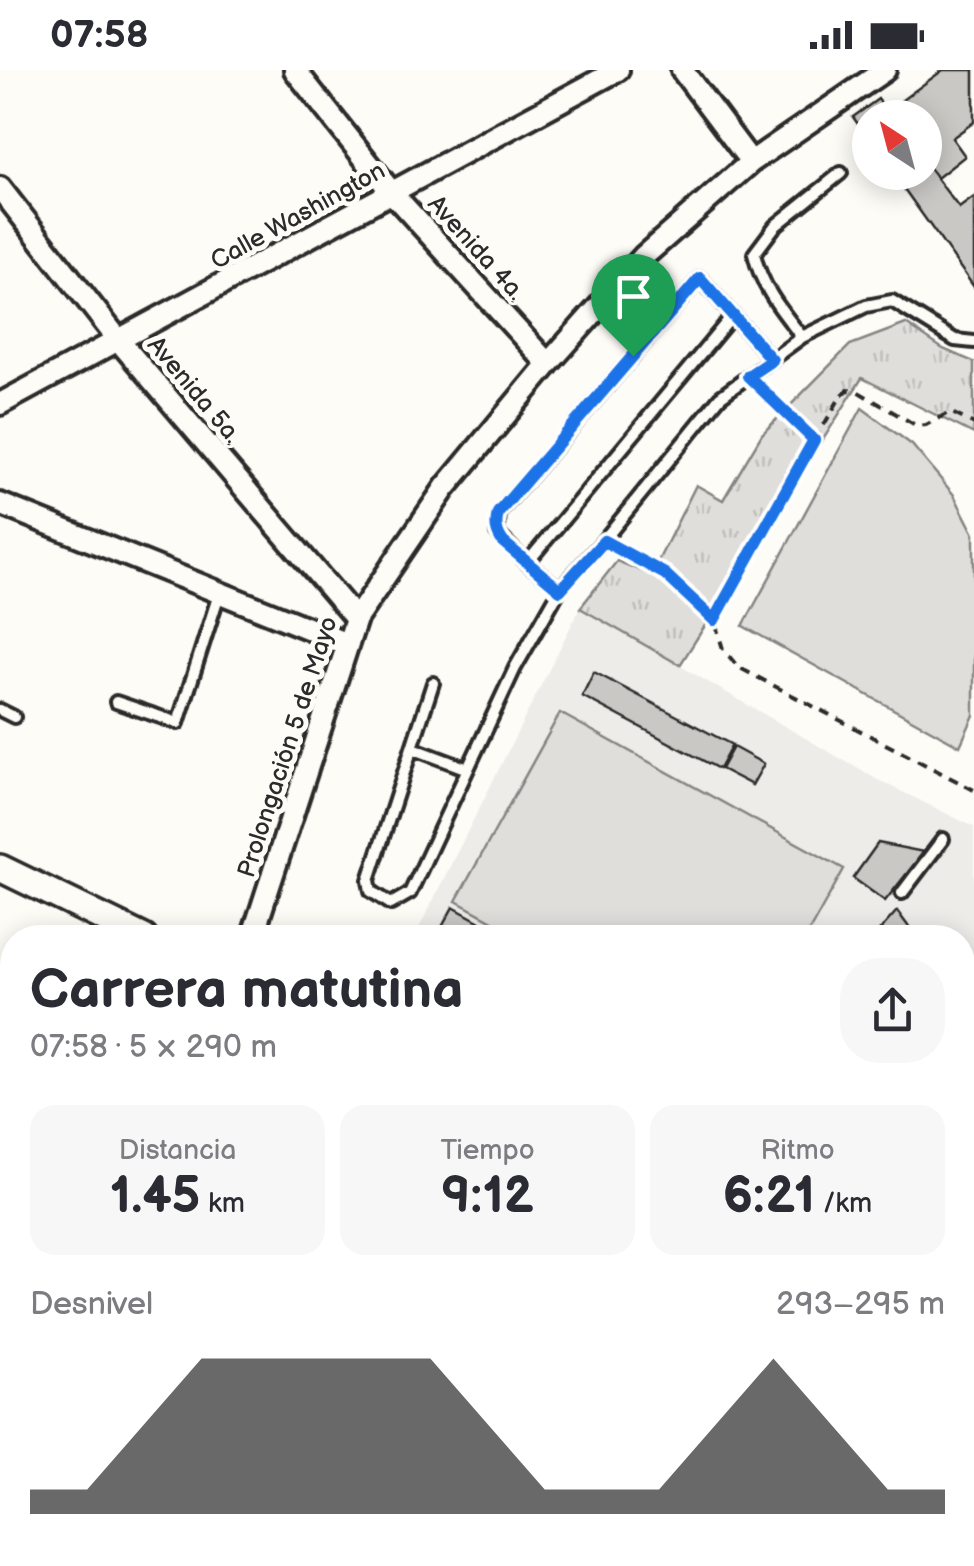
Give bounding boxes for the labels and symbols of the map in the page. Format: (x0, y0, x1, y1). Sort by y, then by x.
north arrow (852, 100, 942, 190)
street label: Calle Washington (205, 155, 391, 277)
street label: Avenida 4a. (421, 189, 531, 307)
pin (591, 254, 676, 357)
street label: Avenida 5a. (140, 330, 248, 450)
street label: Prolongación 5 de Mayo (231, 613, 345, 881)

